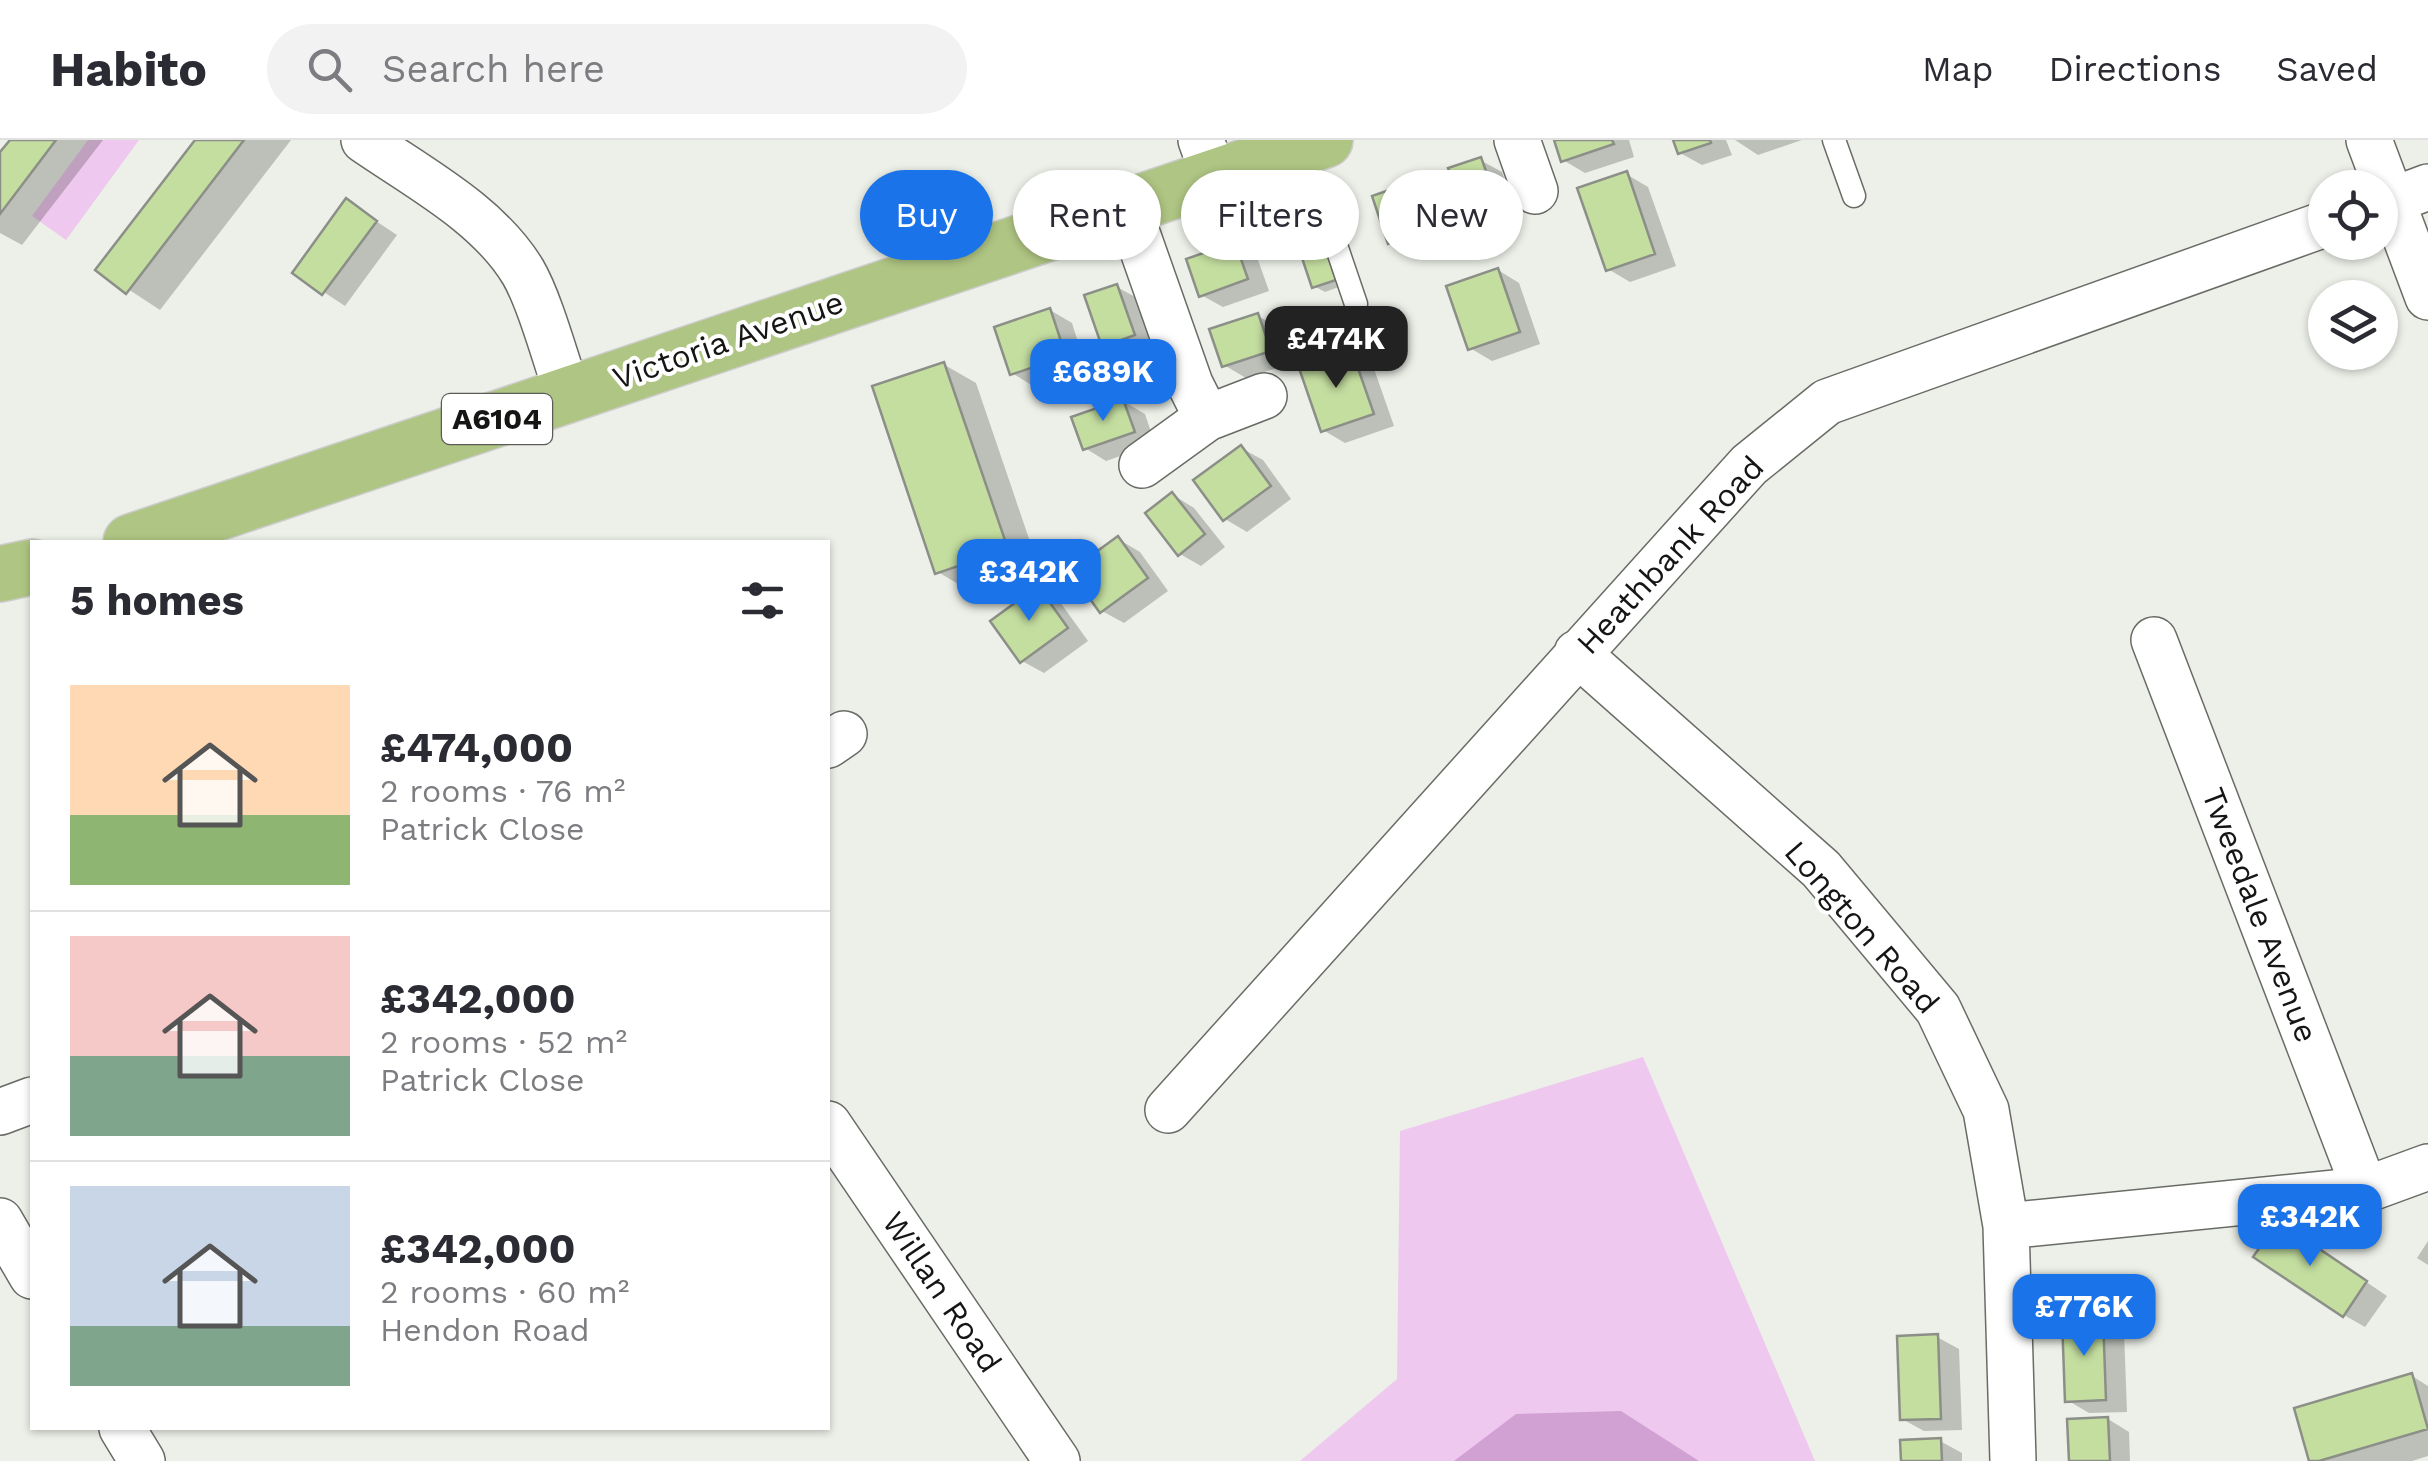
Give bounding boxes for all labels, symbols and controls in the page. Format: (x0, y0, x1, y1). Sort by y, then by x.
search box (267, 24, 967, 114)
text: Habito (50, 41, 207, 98)
icon: search (302, 42, 357, 97)
text: Search here (382, 47, 605, 91)
text: Map (1922, 48, 1993, 90)
text: Directions (2048, 48, 2221, 90)
text: Saved (2276, 48, 2378, 90)
chip: Buy (860, 170, 993, 260)
chip: Rent (1013, 170, 1161, 260)
chip: Filters (1181, 170, 1359, 260)
chip: New (1379, 170, 1523, 260)
map controls (2308, 170, 2398, 370)
button: locate (2308, 170, 2398, 260)
button: layers (2308, 280, 2398, 370)
street label: Victoria Avenue (608, 283, 848, 397)
pin: £474K (1266, 306, 1406, 391)
text: £474K (1287, 319, 1385, 357)
pin: £689K (1033, 339, 1173, 424)
text: £689K (1052, 352, 1154, 390)
road number: A6104 (442, 394, 552, 444)
street label: Heathbank Road (1569, 448, 1771, 662)
pin: £342K (959, 539, 1099, 624)
text: £342K (979, 552, 1079, 590)
icon: filters (735, 573, 790, 628)
text: 5 homes (70, 576, 244, 625)
text: £474,000 (380, 723, 573, 772)
icon: home (150, 725, 270, 845)
text: 2 rooms · 76 m² (380, 772, 626, 810)
street label: Tweedale Avenue (2194, 782, 2326, 1048)
text: Patrick Close (380, 810, 585, 848)
street label: Longton Road (1777, 833, 1947, 1021)
text: £342,000 (380, 974, 576, 1023)
icon: home (150, 976, 270, 1096)
text: 2 rooms · 52 m² (380, 1023, 627, 1061)
text: Patrick Close (380, 1061, 585, 1099)
pin: £342K (2240, 1184, 2380, 1269)
text: £342K (2260, 1197, 2360, 1235)
street label: Willan Road (874, 1204, 1010, 1380)
text: £342,000 (380, 1224, 576, 1273)
icon: home (150, 1226, 270, 1346)
text: 2 rooms · 60 m² (380, 1273, 629, 1311)
pin: £776K (2014, 1274, 2154, 1359)
text: £776K (2035, 1287, 2133, 1325)
text: Hendon Road (380, 1311, 590, 1349)

